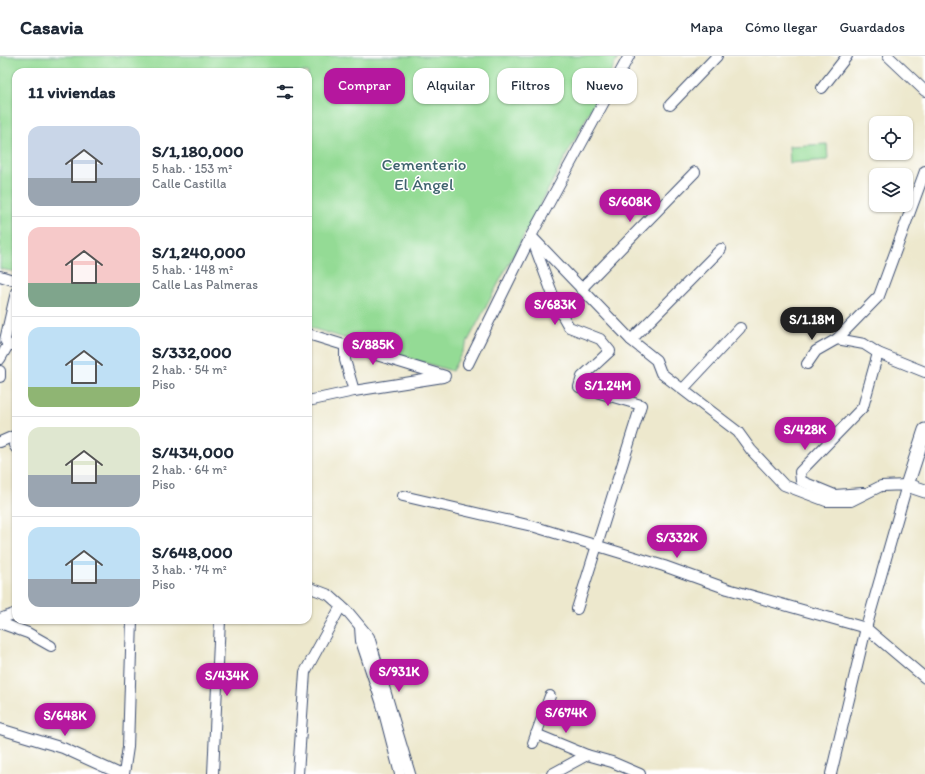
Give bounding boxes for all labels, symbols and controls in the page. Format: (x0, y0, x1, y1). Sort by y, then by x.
text: Casavia (20, 16, 83, 39)
text: Mapa (690, 19, 723, 36)
text: Cómo llegar (745, 19, 817, 36)
text: Guardados (839, 19, 905, 36)
chip: Comprar (324, 68, 405, 104)
chip: Alquilar (413, 68, 489, 104)
chip: Filtros (497, 68, 564, 104)
chip: Nuevo (572, 68, 637, 104)
icon: filters (274, 81, 296, 103)
text: 11 viviendas (28, 82, 116, 102)
map controls (869, 116, 913, 212)
button: locate (869, 116, 913, 160)
text: S/1,180,000 (152, 141, 244, 161)
icon: home (60, 142, 108, 190)
park label: Cementerio El Ángel (382, 154, 466, 194)
text: 5 hab. · 153 m² (152, 161, 232, 176)
button: layers (869, 168, 913, 212)
text: Calle Castilla (152, 176, 227, 191)
pin: S/608K (597, 189, 663, 223)
text: S/608K (608, 194, 652, 209)
text: S/1,240,000 (152, 242, 246, 262)
icon: home (60, 243, 108, 291)
text: 5 hab. · 148 m² (152, 262, 233, 277)
text: Calle Las Palmeras (152, 277, 258, 292)
pin: S/683K (522, 292, 588, 326)
text: S/683K (534, 297, 576, 312)
pin: S/1.18M (775, 307, 849, 341)
text: S/1.18M (789, 312, 835, 327)
pin: S/885K (340, 332, 406, 366)
text: S/885K (352, 337, 394, 352)
text: S/332,000 (152, 342, 232, 362)
icon: home (60, 343, 108, 391)
text: 2 hab. · 54 m² (152, 362, 227, 377)
pin: S/1.24M (571, 373, 645, 407)
text: Piso (152, 377, 175, 392)
text: S/1.24M (585, 378, 631, 393)
pin: S/428K (772, 417, 838, 451)
text: S/428K (784, 422, 826, 437)
text: S/434,000 (152, 442, 234, 462)
icon: home (60, 443, 108, 491)
text: 2 hab. · 64 m² (152, 462, 227, 477)
text: Piso (152, 477, 175, 492)
pin: S/332K (644, 525, 710, 559)
text: S/332K (656, 530, 698, 545)
text: S/648,000 (152, 542, 233, 562)
icon: home (60, 543, 108, 591)
text: 3 hab. · 74 m² (152, 562, 227, 577)
text: Piso (152, 577, 175, 592)
pin: S/931K (366, 659, 432, 693)
pin: S/434K (194, 663, 260, 697)
text: S/931K (378, 664, 420, 679)
text: S/434K (205, 668, 249, 683)
pin: S/674K (533, 700, 599, 734)
pin: S/648K (32, 703, 98, 737)
text: S/674K (545, 705, 587, 720)
text: S/648K (44, 708, 86, 723)

